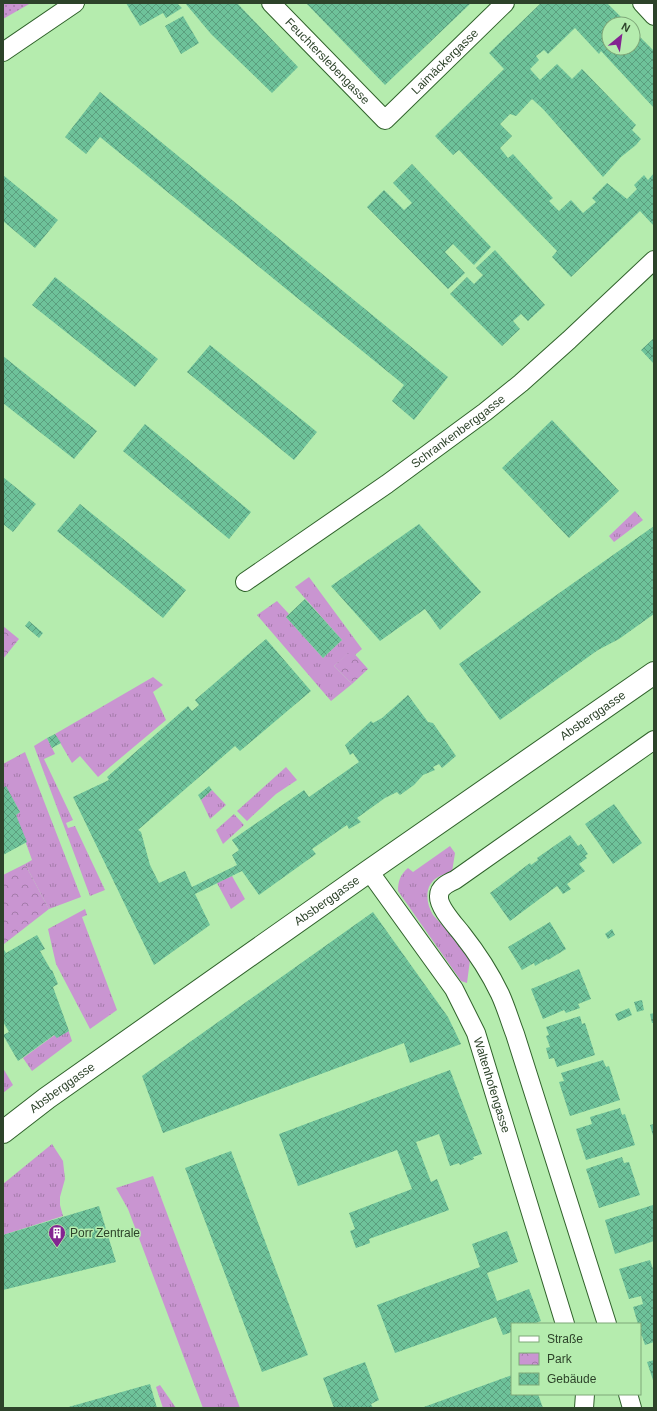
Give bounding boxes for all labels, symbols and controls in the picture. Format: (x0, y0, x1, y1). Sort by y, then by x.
street label: Feuchterslebengasse (282, 15, 373, 107)
north arrow (601, 16, 641, 56)
text: N (619, 20, 632, 34)
street label: Laimäckergasse (409, 26, 481, 97)
street label: Schrankenberggasse (408, 392, 508, 471)
street label: Absberggasse (557, 688, 629, 743)
street label: Absberggasse (291, 873, 363, 929)
street label: Waltenhofengasse (471, 1036, 513, 1135)
street label: Absberggasse (27, 1059, 98, 1116)
building icon: Porr Zentrale (47, 1223, 67, 1248)
place label: Porr Zentrale (70, 1226, 140, 1240)
legend (511, 1323, 641, 1395)
text: Straße (547, 1332, 583, 1346)
text: Park (547, 1352, 573, 1366)
text: Gebäude (547, 1372, 597, 1386)

